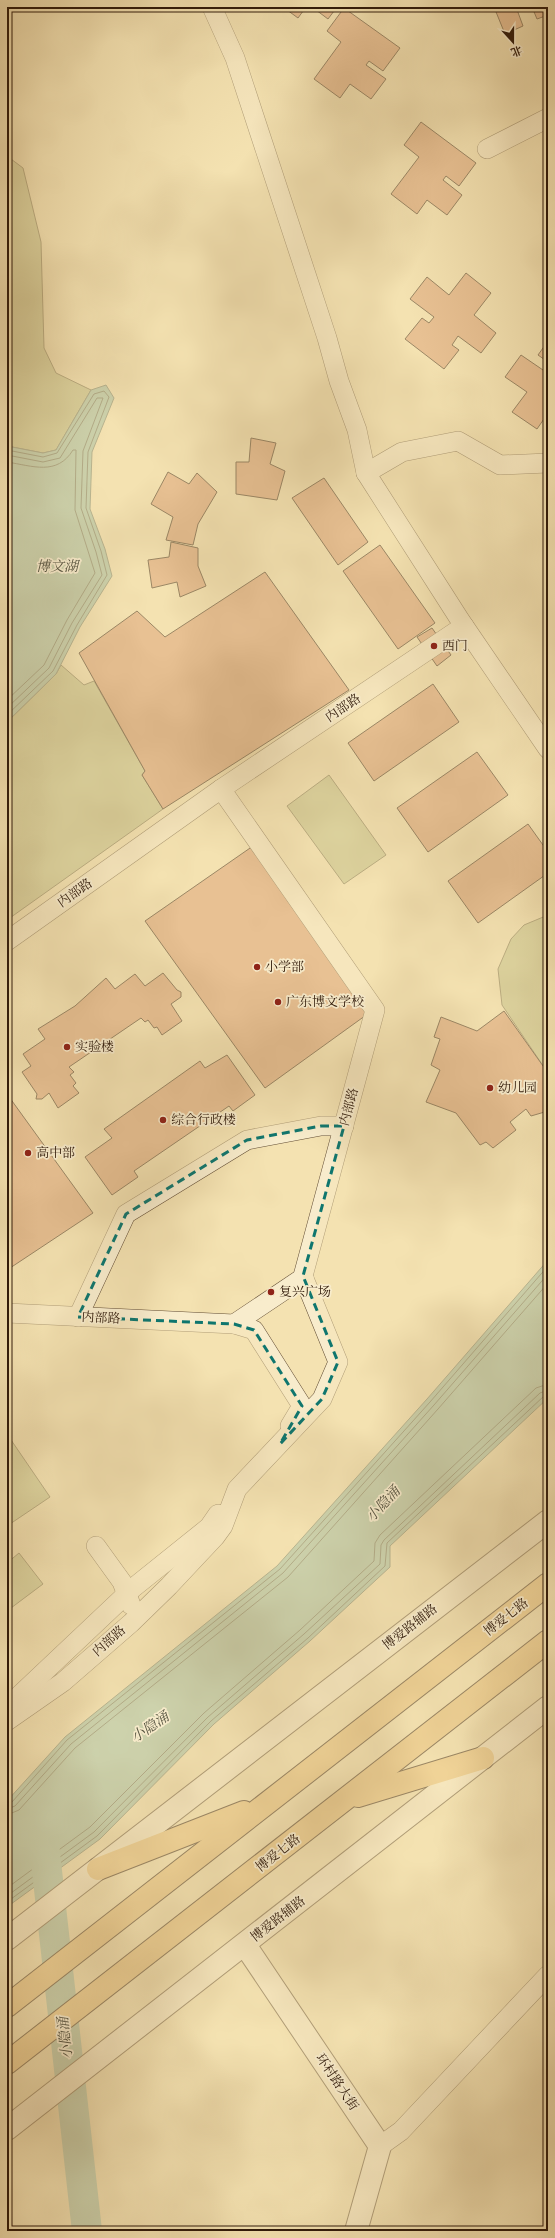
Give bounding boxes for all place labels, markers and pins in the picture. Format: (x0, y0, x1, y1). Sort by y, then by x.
place label: 西门 (442, 637, 468, 655)
marker: 西门 (429, 641, 439, 651)
place label: 小学部 (265, 958, 304, 976)
marker: 小学部 (252, 962, 262, 972)
place label: 广东博文学校 (286, 993, 364, 1011)
marker: 广东博文学校 (273, 997, 283, 1007)
place label: 实验楼 (75, 1038, 114, 1056)
marker: 实验楼 (62, 1042, 72, 1052)
place label: 幼儿园 (498, 1079, 537, 1097)
marker: 幼儿园 (485, 1083, 495, 1093)
place label: 综合行政楼 (171, 1111, 236, 1129)
marker: 综合行政楼 (158, 1115, 168, 1125)
place label: 高中部 (36, 1144, 75, 1162)
marker: 高中部 (23, 1148, 33, 1158)
place label: 复兴广场 (279, 1283, 331, 1301)
marker: 复兴广场 (266, 1287, 276, 1297)

